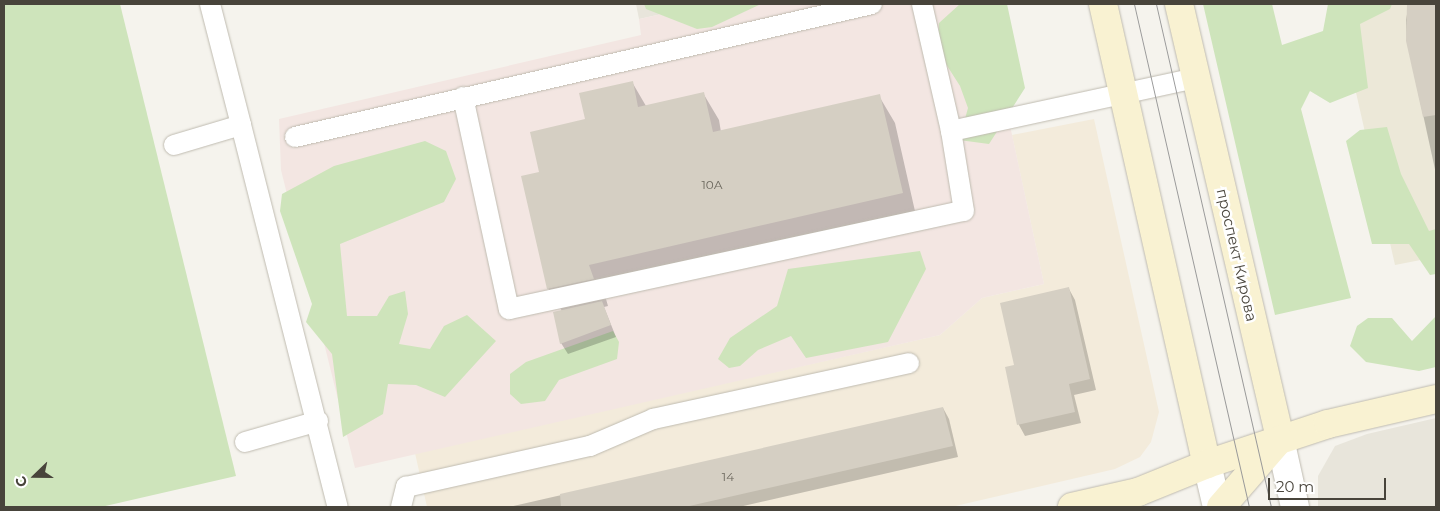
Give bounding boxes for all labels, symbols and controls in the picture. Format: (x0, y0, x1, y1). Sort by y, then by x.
house number: 10А (701, 178, 723, 192)
street label: проспект Кирова (1213, 187, 1261, 323)
north arrow (10, 451, 60, 501)
scale bar (1270, 468, 1388, 500)
house number: 14 (722, 470, 734, 484)
text: С (11, 474, 31, 490)
text: 20 m (1276, 477, 1314, 496)

